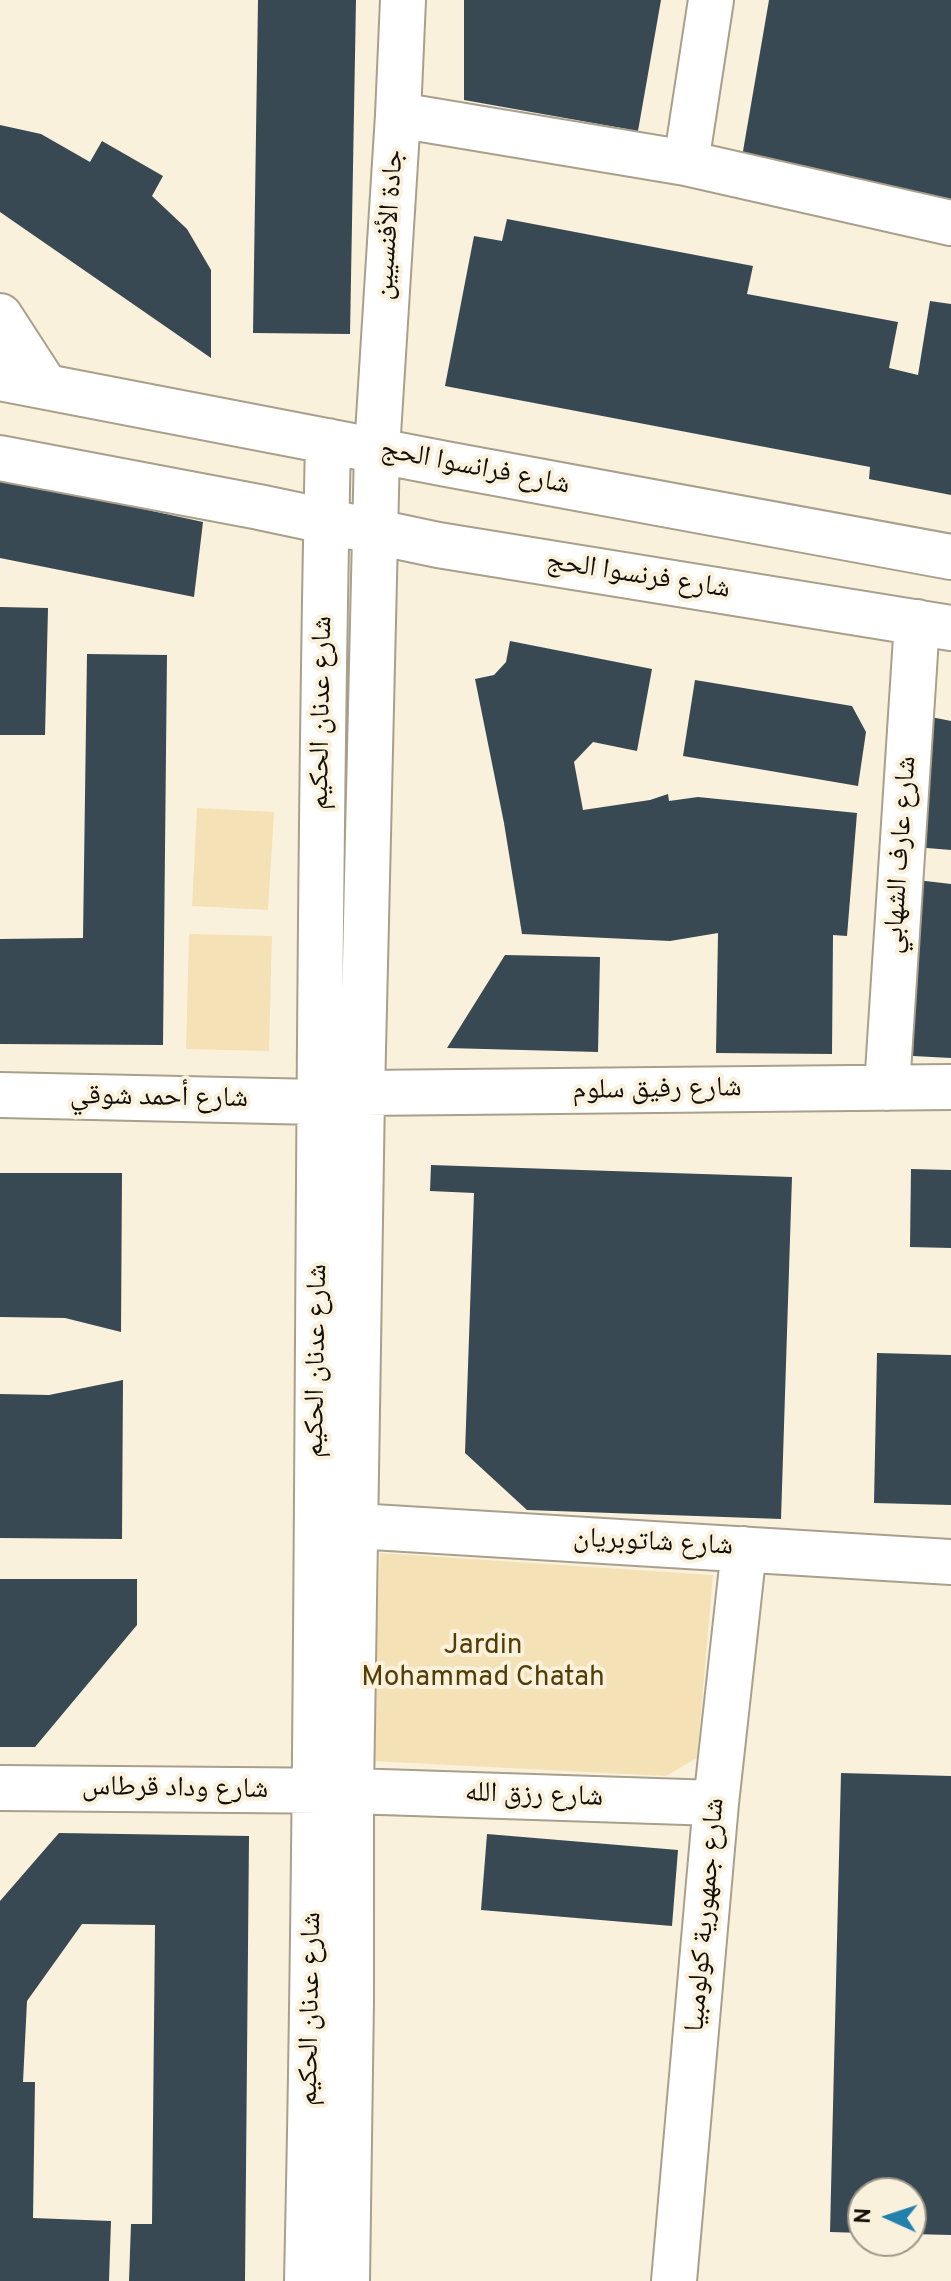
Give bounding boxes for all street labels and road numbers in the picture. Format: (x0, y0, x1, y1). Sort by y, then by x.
street label: جادة الأفنسيين (369, 149, 413, 301)
street label: شارع فرانسوا الحج (378, 434, 572, 504)
street label: شارع فرنسوا الحج (544, 546, 732, 608)
street label: شارع عدنان الحكيم (305, 616, 341, 810)
street label: شارع عارف الشهابي (878, 755, 926, 955)
street label: شارع رفيق سلوم (572, 1073, 742, 1109)
street label: شارع أحمد شوقي (70, 1081, 248, 1117)
street label: شارع عدنان الحكيم (300, 1264, 336, 1458)
street label: شارع شاتوبريان (572, 1523, 734, 1565)
street label: شارع وداد قرطاس (82, 1772, 268, 1808)
street label: شارع رزق الله (464, 1778, 604, 1816)
street label: شارع جمهورية كولومبيا (680, 1797, 734, 2033)
street label: شارع عدنان الحكيم (294, 1912, 330, 2106)

